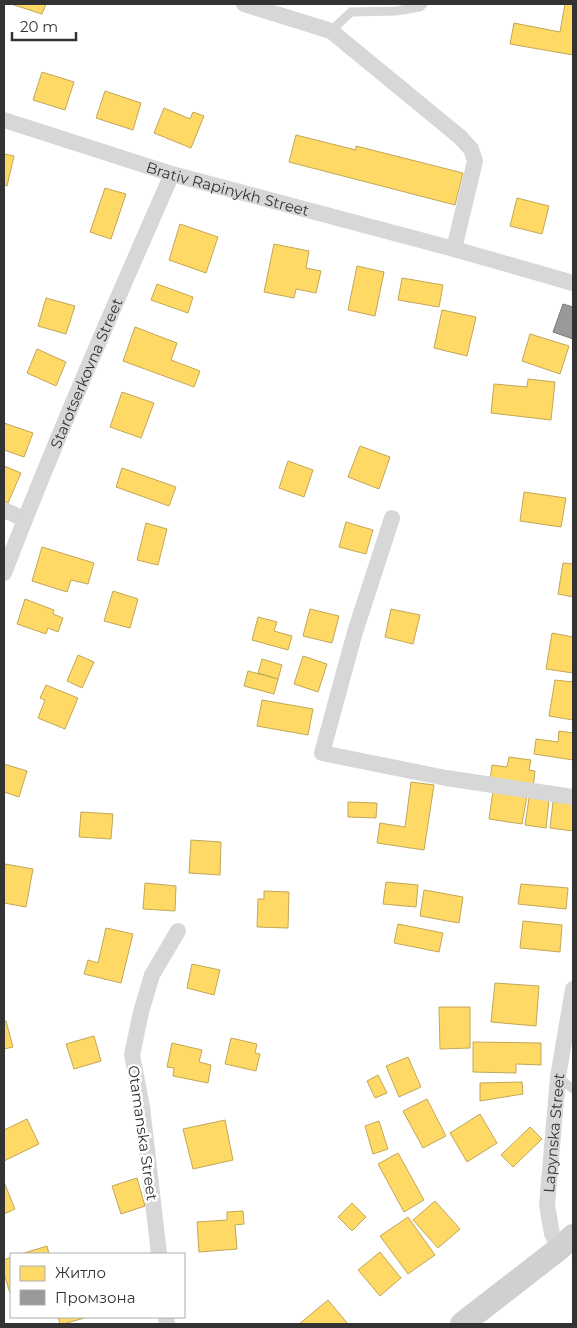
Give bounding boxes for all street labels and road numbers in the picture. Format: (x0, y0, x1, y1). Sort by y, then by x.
street label: Brativ Rapinykh Street (144, 157, 311, 220)
street label: Starotserkovna Street (45, 295, 126, 451)
street label: Otamanska Street (124, 1064, 162, 1202)
street label: Lapynska Street (539, 1071, 568, 1194)

